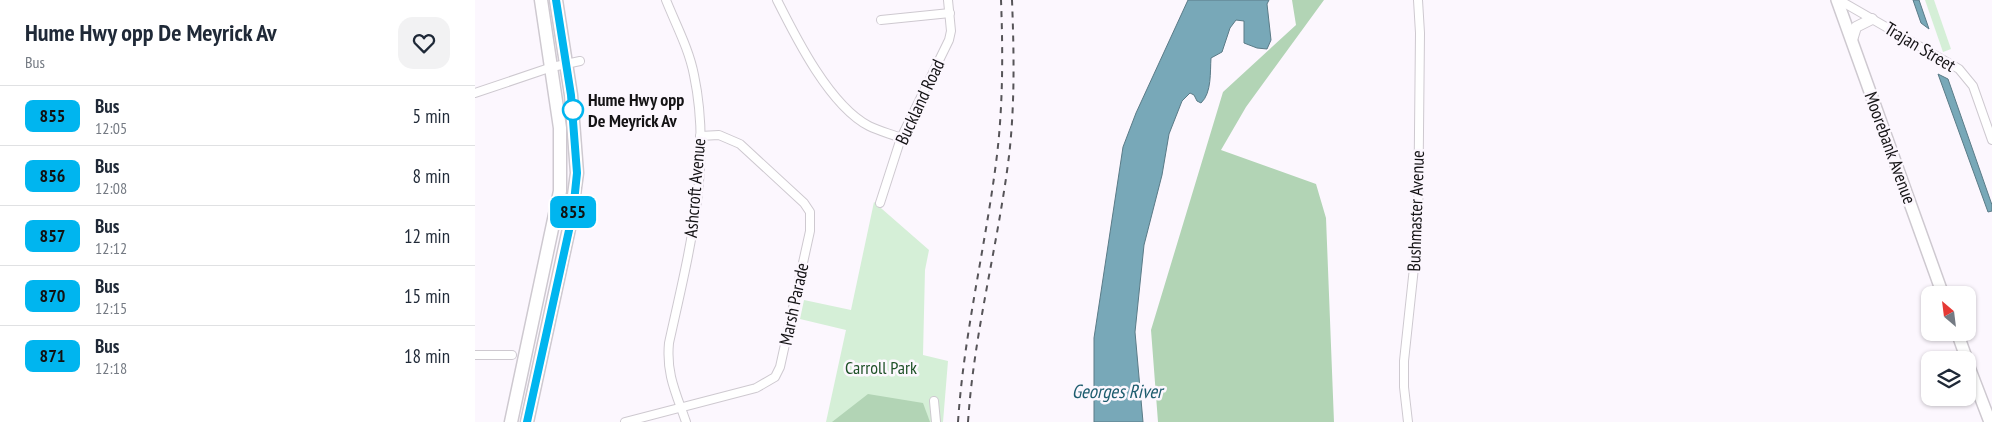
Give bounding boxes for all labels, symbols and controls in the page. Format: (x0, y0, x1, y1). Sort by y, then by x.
street label: Trajan Street (1881, 16, 1960, 77)
text: Hume Hwy opp De Meyrick Av (25, 17, 277, 48)
button: heart (398, 17, 450, 69)
text: Bus (25, 52, 45, 72)
street label: Buckland Road (890, 56, 949, 148)
place label: Hume Hwy opp De Meyrick Av (588, 88, 684, 132)
street label: Moorebank Avenue (1860, 89, 1921, 207)
text: Bus (95, 94, 119, 118)
marker: Hume Hwy opp De Meyrick Av (562, 99, 584, 121)
text: 855 (40, 104, 65, 127)
text: 5 min (413, 104, 450, 128)
text: 12:05 (95, 118, 127, 138)
street label: Ashcroft Avenue (679, 137, 710, 239)
street label: Bushmaster Avenue (1402, 150, 1429, 272)
text: Bus (95, 154, 119, 178)
text: 856 (40, 164, 65, 187)
text: 8 min (413, 164, 450, 188)
text: 12:08 (95, 178, 127, 198)
line badge: 855 (544, 196, 602, 228)
text: 855 (560, 200, 586, 223)
text: Bus (95, 214, 119, 238)
text: 857 (40, 224, 65, 247)
text: 12 min (404, 224, 450, 248)
text: 12:12 (95, 238, 127, 258)
street label: Marsh Parade (774, 261, 813, 347)
text: Bus (95, 274, 119, 298)
text: 870 (40, 284, 65, 307)
text: 15 min (404, 284, 450, 308)
north arrow (1921, 286, 1976, 341)
map controls (1921, 286, 1976, 406)
text: 12:15 (95, 298, 127, 318)
text: Bus (95, 334, 119, 358)
text: 871 (40, 344, 65, 367)
text: 18 min (404, 344, 450, 368)
button: layers (1921, 351, 1976, 406)
park label: Carroll Park (845, 356, 917, 379)
text: 12:18 (95, 358, 127, 378)
water label: Georges River (1072, 379, 1165, 403)

